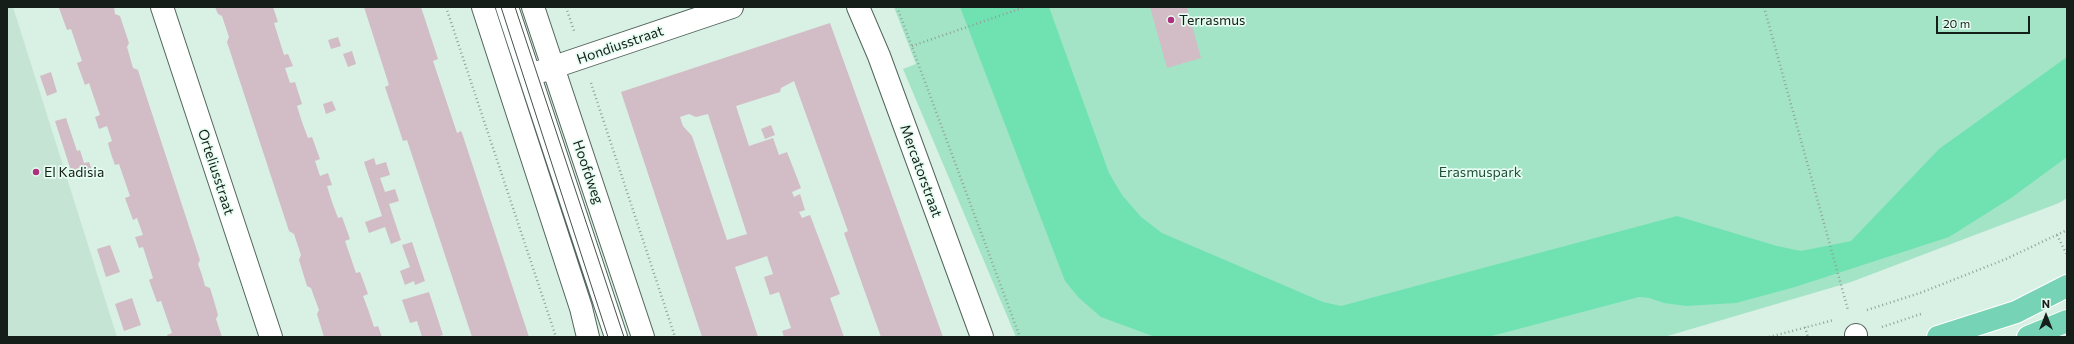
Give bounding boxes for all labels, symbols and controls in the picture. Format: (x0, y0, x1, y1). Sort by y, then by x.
scale bar (1938, 8, 2032, 34)
place label: Terrasmus (1179, 12, 1245, 28)
marker: Terrasmus (1166, 15, 1176, 25)
text: 20 m (1943, 16, 1970, 30)
street label: Hondiusstraat (574, 22, 666, 68)
street label: Mercatorstraat (896, 122, 946, 220)
street label: Orteliusstraat (194, 127, 238, 217)
street label: Hoofdweg (569, 138, 607, 206)
place label: El Kadisia (44, 164, 104, 180)
park label: Erasmuspark (1439, 164, 1521, 180)
marker: El Kadisia (31, 167, 41, 177)
north arrow (2026, 296, 2066, 336)
text: N (2042, 297, 2050, 310)

